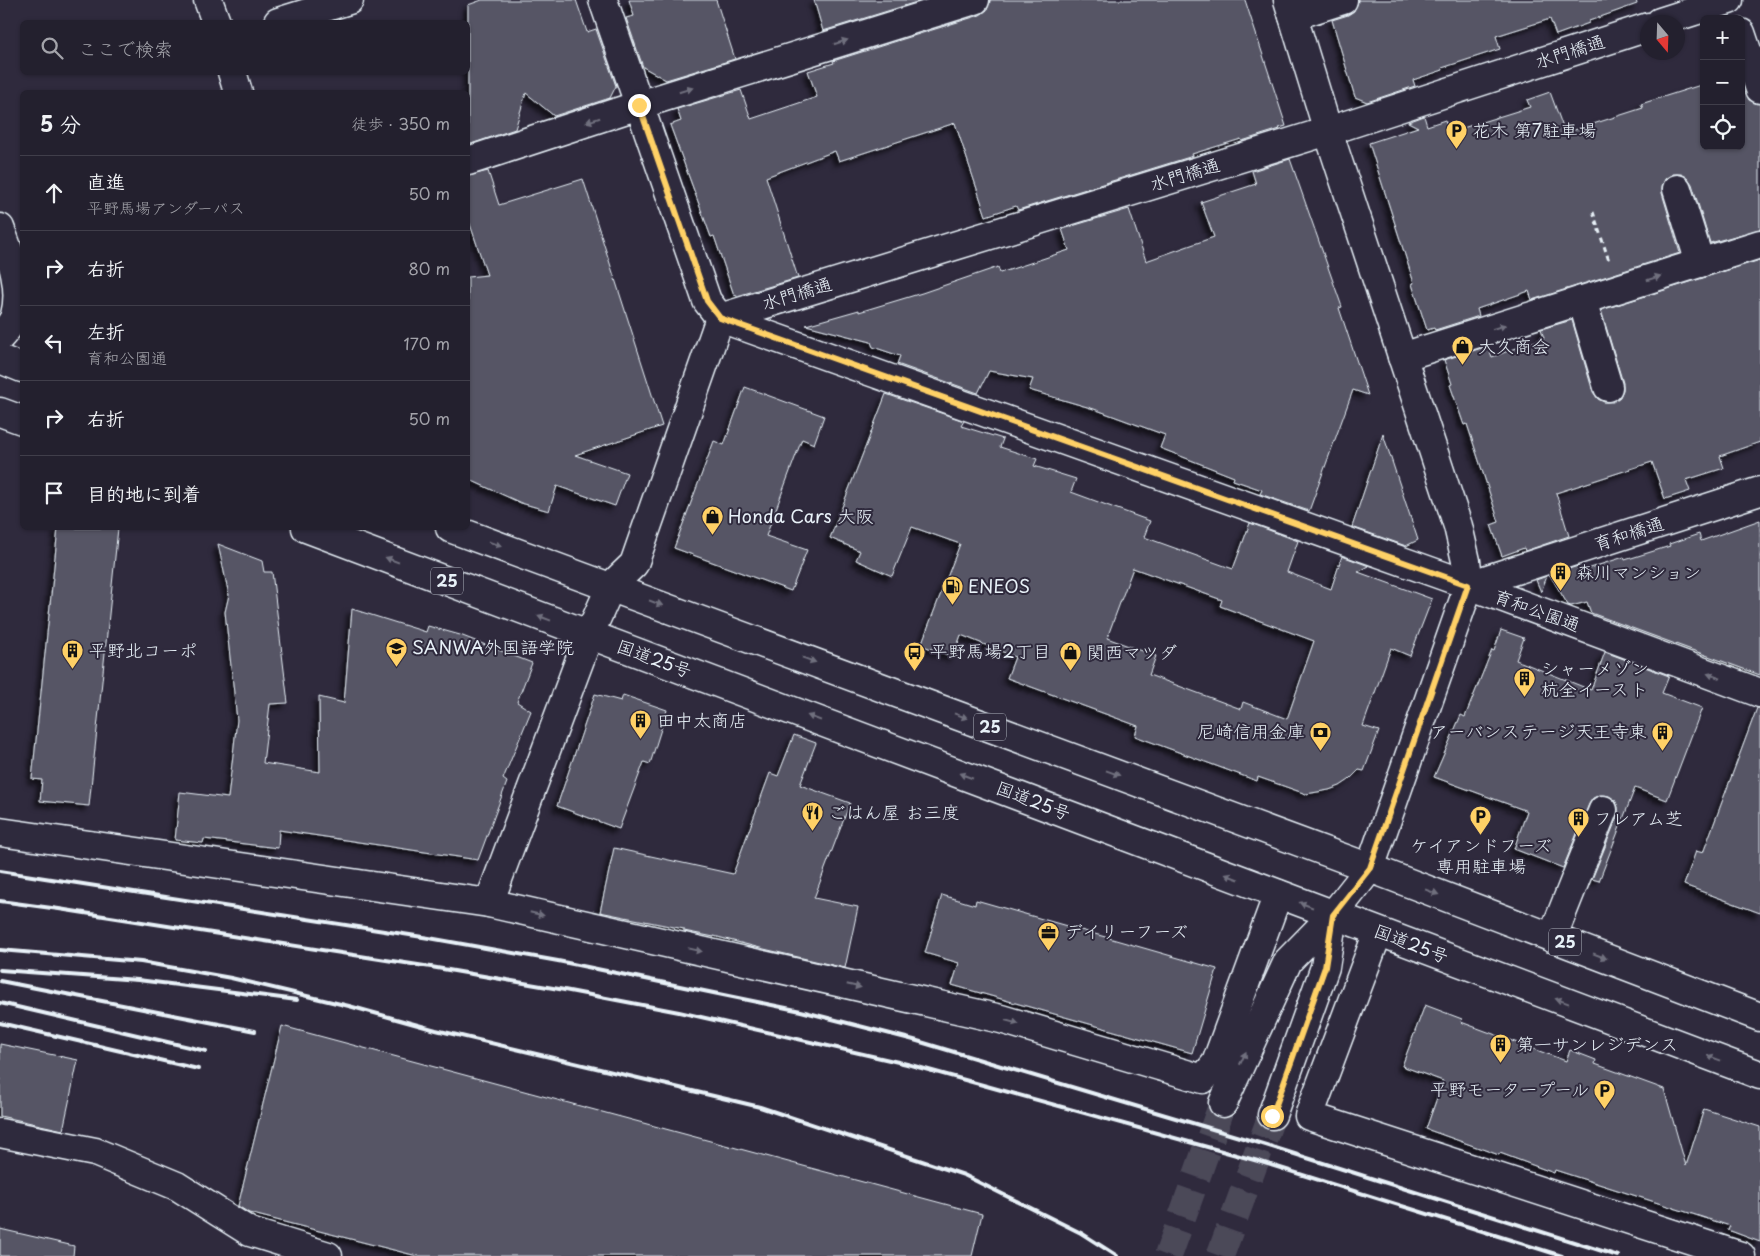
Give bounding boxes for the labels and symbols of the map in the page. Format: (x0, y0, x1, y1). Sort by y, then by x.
north arrow (1640, 15, 1685, 60)
street label: 水門橋通 (1531, 27, 1608, 75)
one-way arrow (834, 37, 849, 45)
one-way arrow (678, 86, 693, 94)
route end (628, 94, 651, 117)
one-way arrow (585, 116, 600, 124)
place label: 花木 第7駐車場 (1472, 116, 1596, 143)
parking icon: 花木 第7駐車場 (1444, 119, 1468, 150)
street label: 水門橋通 (1146, 150, 1223, 197)
street label: 水門橋通 (758, 269, 835, 316)
one-way arrow (1646, 273, 1661, 281)
one-way arrow (1491, 322, 1506, 330)
place label: 大久商会 (1478, 332, 1550, 359)
shop icon: 大久商会 (1450, 335, 1474, 366)
place label: Honda Cars 大阪 (728, 502, 873, 529)
shop icon: Honda Cars 大阪 (700, 505, 724, 536)
street label: 育和橋通 (1590, 509, 1667, 557)
one-way arrow (488, 541, 503, 548)
one-way arrow (384, 556, 399, 564)
place label: 森川マンション (1576, 558, 1701, 585)
building icon: 森川マンション (1548, 561, 1572, 592)
road number: 25 (431, 568, 463, 594)
place label: ENEOS (968, 572, 1030, 599)
fuel station icon: ENEOS (940, 575, 964, 606)
street label: 育和公園通 (1491, 582, 1584, 638)
one-way arrow (649, 599, 664, 607)
one-way arrow (536, 614, 551, 621)
street label: 国道25号 (613, 632, 696, 684)
place label: SANWA外国語学院 (412, 633, 574, 660)
place label: 平野北コーポ (89, 636, 197, 663)
school or university icon: SANWA外国語学院 (384, 636, 408, 667)
place label: 平野馬場2丁目 (930, 637, 1051, 664)
place label: 関西マツダ (1087, 638, 1177, 665)
building icon: 平野北コーポ (61, 639, 85, 670)
bus stop icon: 平野馬場2丁目 (902, 640, 926, 671)
shop icon: 関西マツダ (1059, 641, 1083, 672)
place label: シャーメゾン 杭全イースト (1541, 654, 1649, 702)
one-way arrow (801, 657, 816, 664)
building icon: シャーメゾン 杭全イースト (1513, 667, 1537, 698)
one-way arrow (1706, 672, 1721, 680)
place label: 田中太商店 (657, 706, 747, 733)
building icon: 田中太商店 (629, 709, 653, 740)
one-way arrow (954, 712, 969, 720)
one-way arrow (806, 714, 821, 722)
road number: 25 (974, 714, 1006, 740)
place label: 尼崎信用金庫 (1197, 717, 1305, 744)
place label: アーバンステージ天王寺東 (1430, 717, 1647, 744)
bank icon: 尼崎信用金庫 (1309, 720, 1333, 751)
building icon: アーバンステージ天王寺東 (1651, 720, 1675, 751)
one-way arrow (1106, 770, 1121, 777)
one-way arrow (958, 772, 973, 780)
street label: 国道25号 (992, 773, 1075, 826)
place label: ごはん屋 お三度 (828, 798, 960, 825)
restaurant icon: ごはん屋 お三度 (800, 801, 824, 832)
parking icon: ケイアンドフーズ 専用駐車場 (1469, 804, 1493, 835)
place label: フレアム芝 (1594, 804, 1683, 831)
building icon: フレアム芝 (1566, 807, 1590, 838)
place label: ケイアンドフーズ 専用駐車場 (1410, 831, 1552, 879)
one-way arrow (1224, 873, 1239, 881)
one-way arrow (1424, 889, 1439, 896)
one-way arrow (1298, 901, 1313, 908)
one-way arrow (529, 910, 544, 918)
street label: 国道25号 (1370, 916, 1453, 969)
place label: デイリーフーズ (1065, 917, 1188, 944)
office icon: デイリーフーズ (1037, 920, 1061, 951)
road number: 25 (1549, 929, 1581, 956)
one-way arrow (688, 946, 703, 954)
one-way arrow (1593, 952, 1608, 960)
one-way arrow (846, 982, 861, 990)
one-way arrow (1554, 997, 1569, 1005)
one-way arrow (1005, 1019, 1020, 1027)
place label: 第一サンレジデンス (1516, 1030, 1678, 1057)
building icon: 第一サンレジデンス (1488, 1033, 1512, 1064)
one-way arrow (1240, 1051, 1248, 1065)
one-way arrow (1707, 1053, 1722, 1061)
place label: 平野モータープール (1430, 1075, 1589, 1102)
parking icon: 平野モータープール (1593, 1078, 1617, 1109)
route start (1261, 1105, 1284, 1128)

